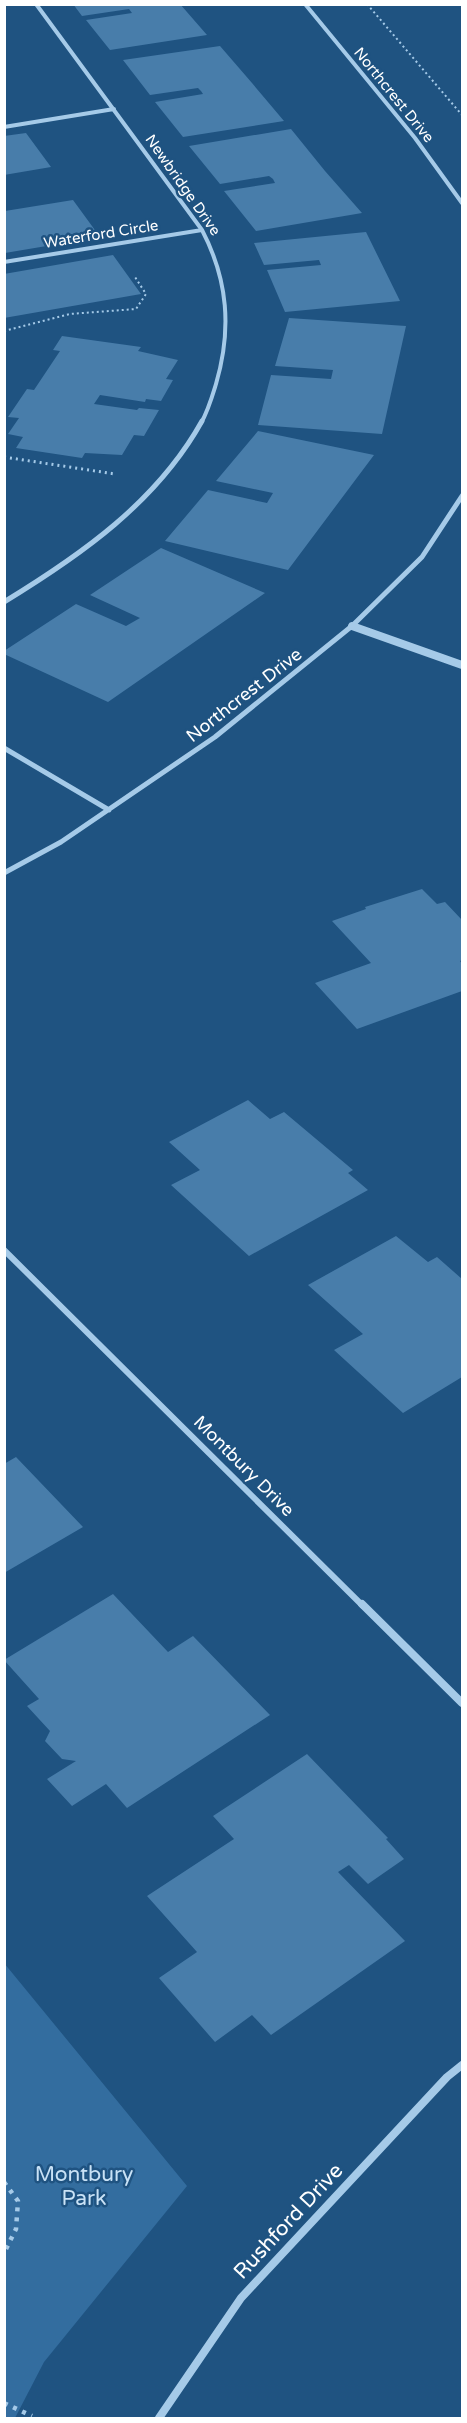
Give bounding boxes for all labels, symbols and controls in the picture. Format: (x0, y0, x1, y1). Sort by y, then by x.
street label: Northcrest Drive (350, 44, 438, 146)
street label: Newbridge Drive (141, 131, 225, 239)
street label: Waterford Circle (42, 216, 160, 252)
street label: Northcrest Drive (182, 643, 306, 747)
street label: Montbury Drive (189, 1411, 299, 1521)
street label: Rushford Drive (229, 2158, 348, 2284)
park label: Montbury Park (35, 2162, 133, 2211)

